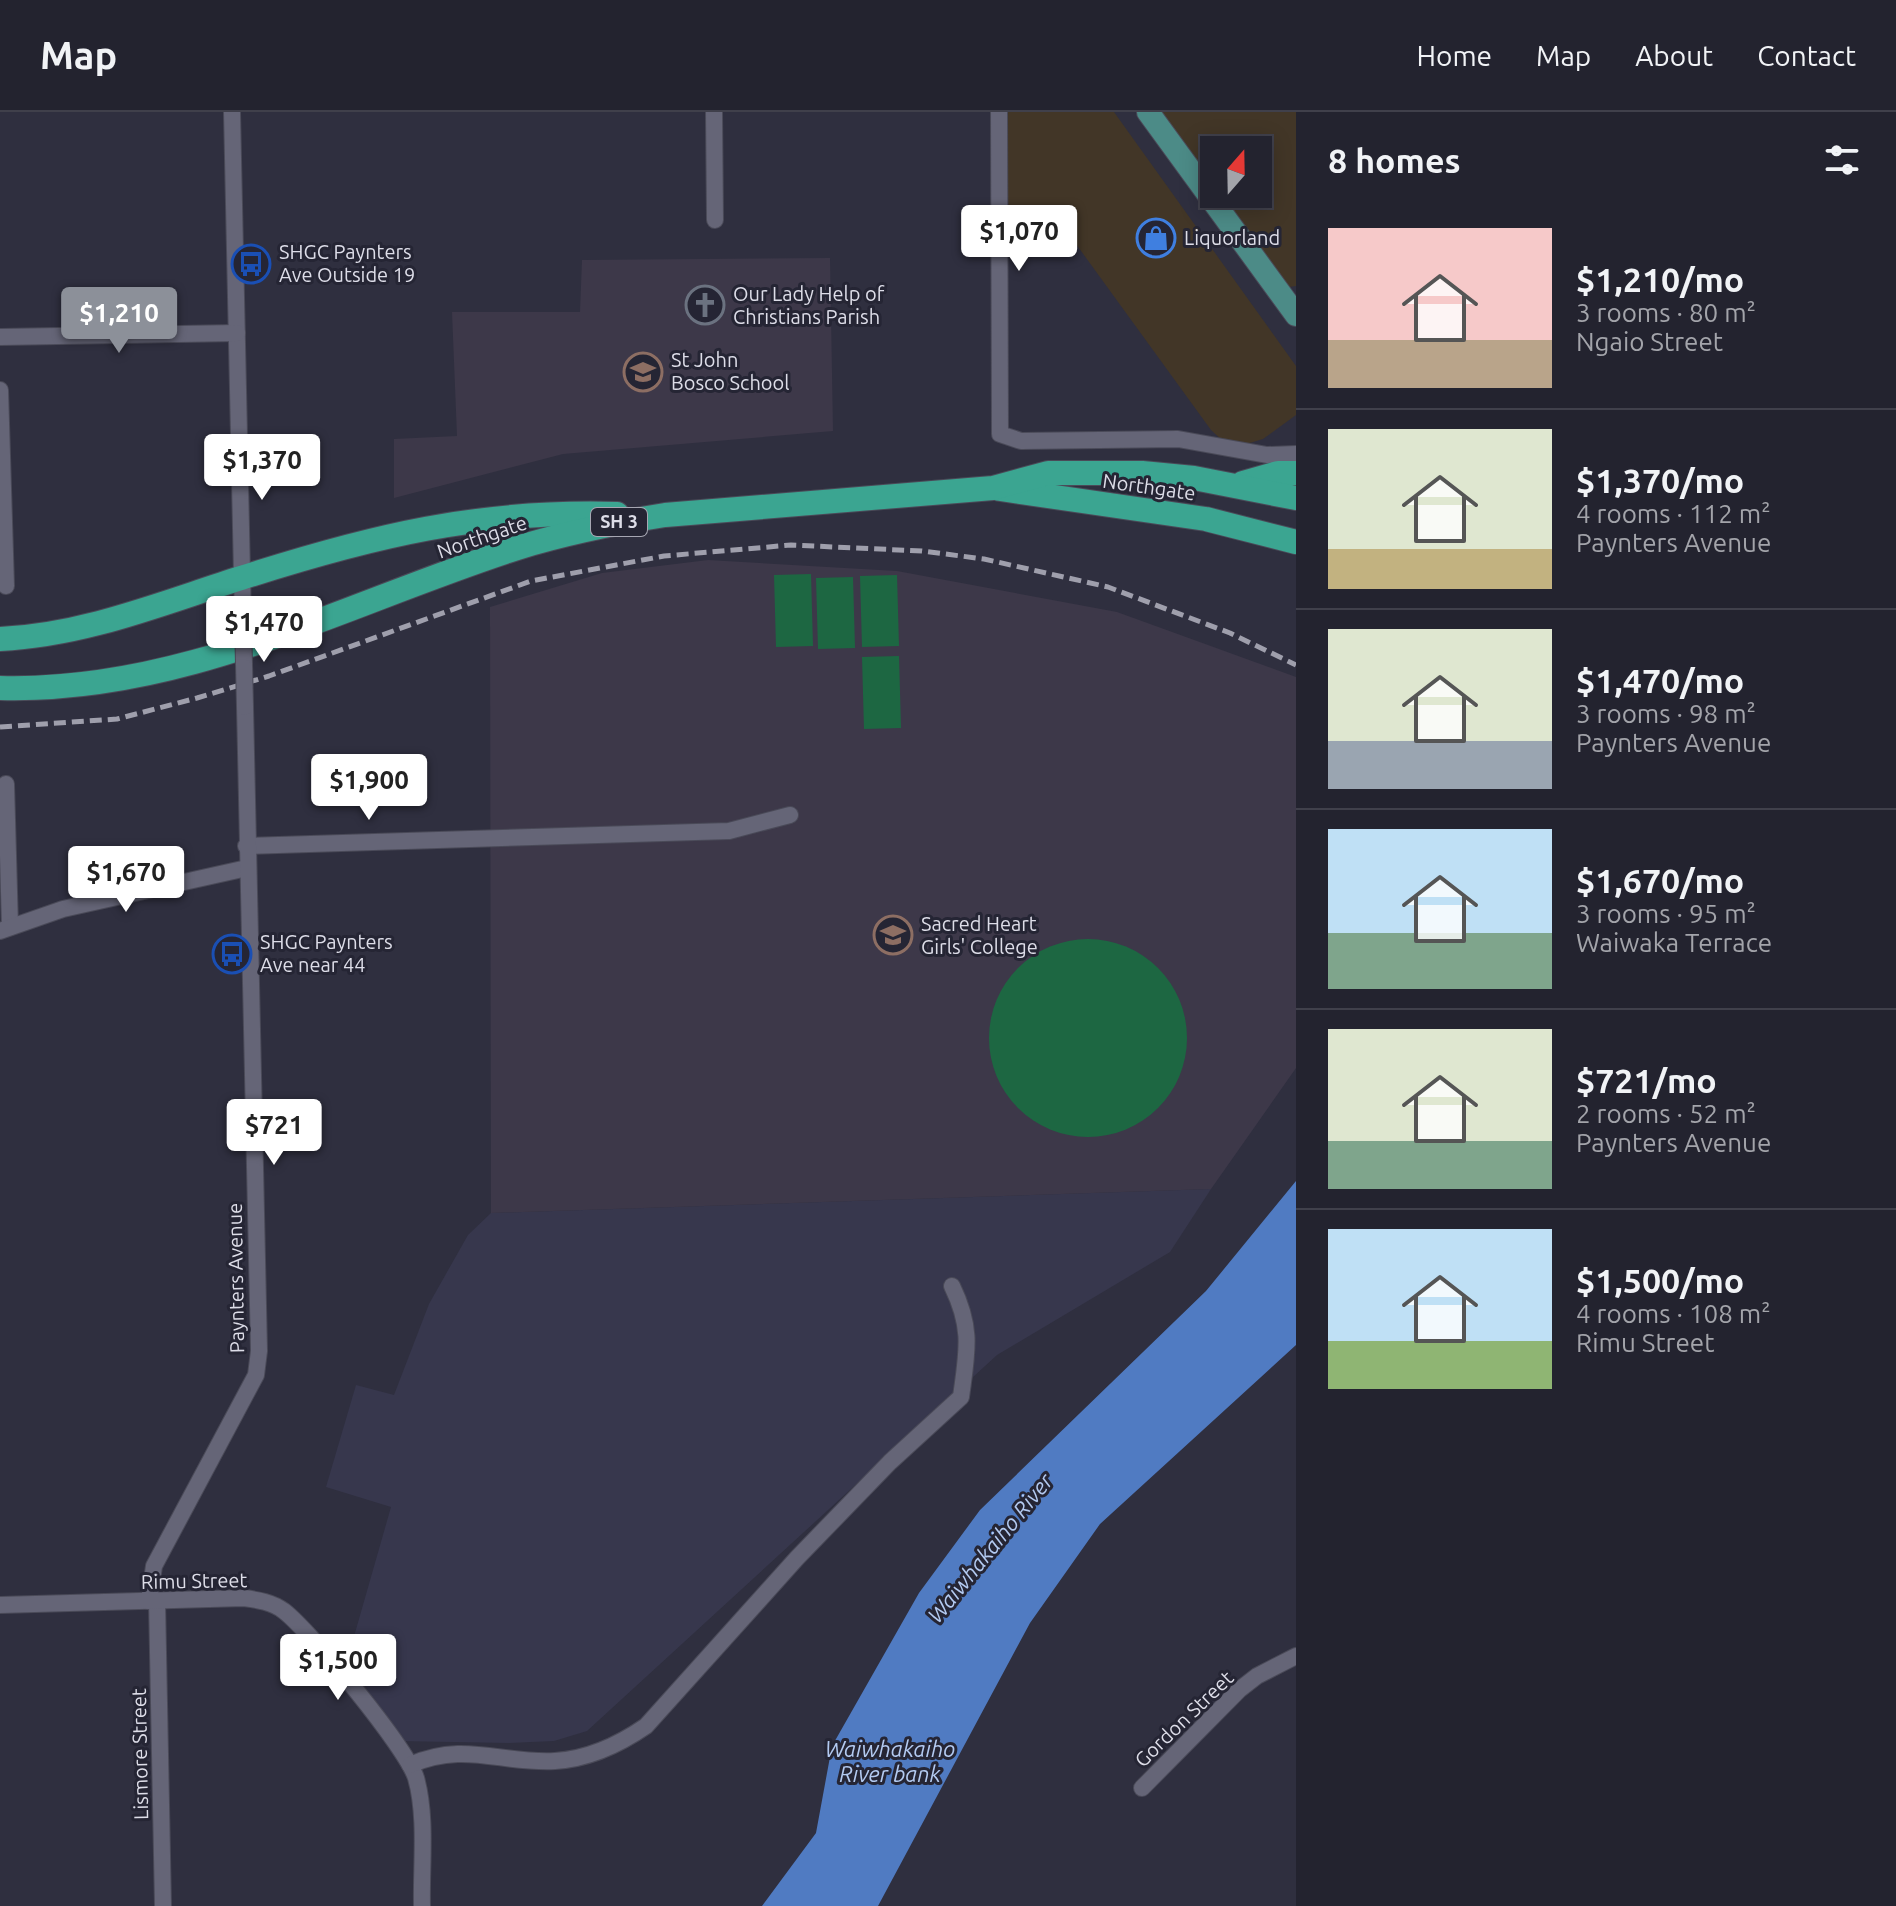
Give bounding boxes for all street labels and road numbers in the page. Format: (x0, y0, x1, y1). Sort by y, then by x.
street label: Northgate (1101, 469, 1197, 504)
road number: SH 3 (591, 508, 647, 536)
street label: Northgate (434, 510, 530, 563)
street label: Paynters Avenue (223, 1203, 248, 1353)
street label: Rimu Street (141, 1568, 248, 1593)
street label: Gordon Street (1130, 1666, 1238, 1771)
street label: Lismore Street (127, 1688, 152, 1820)

